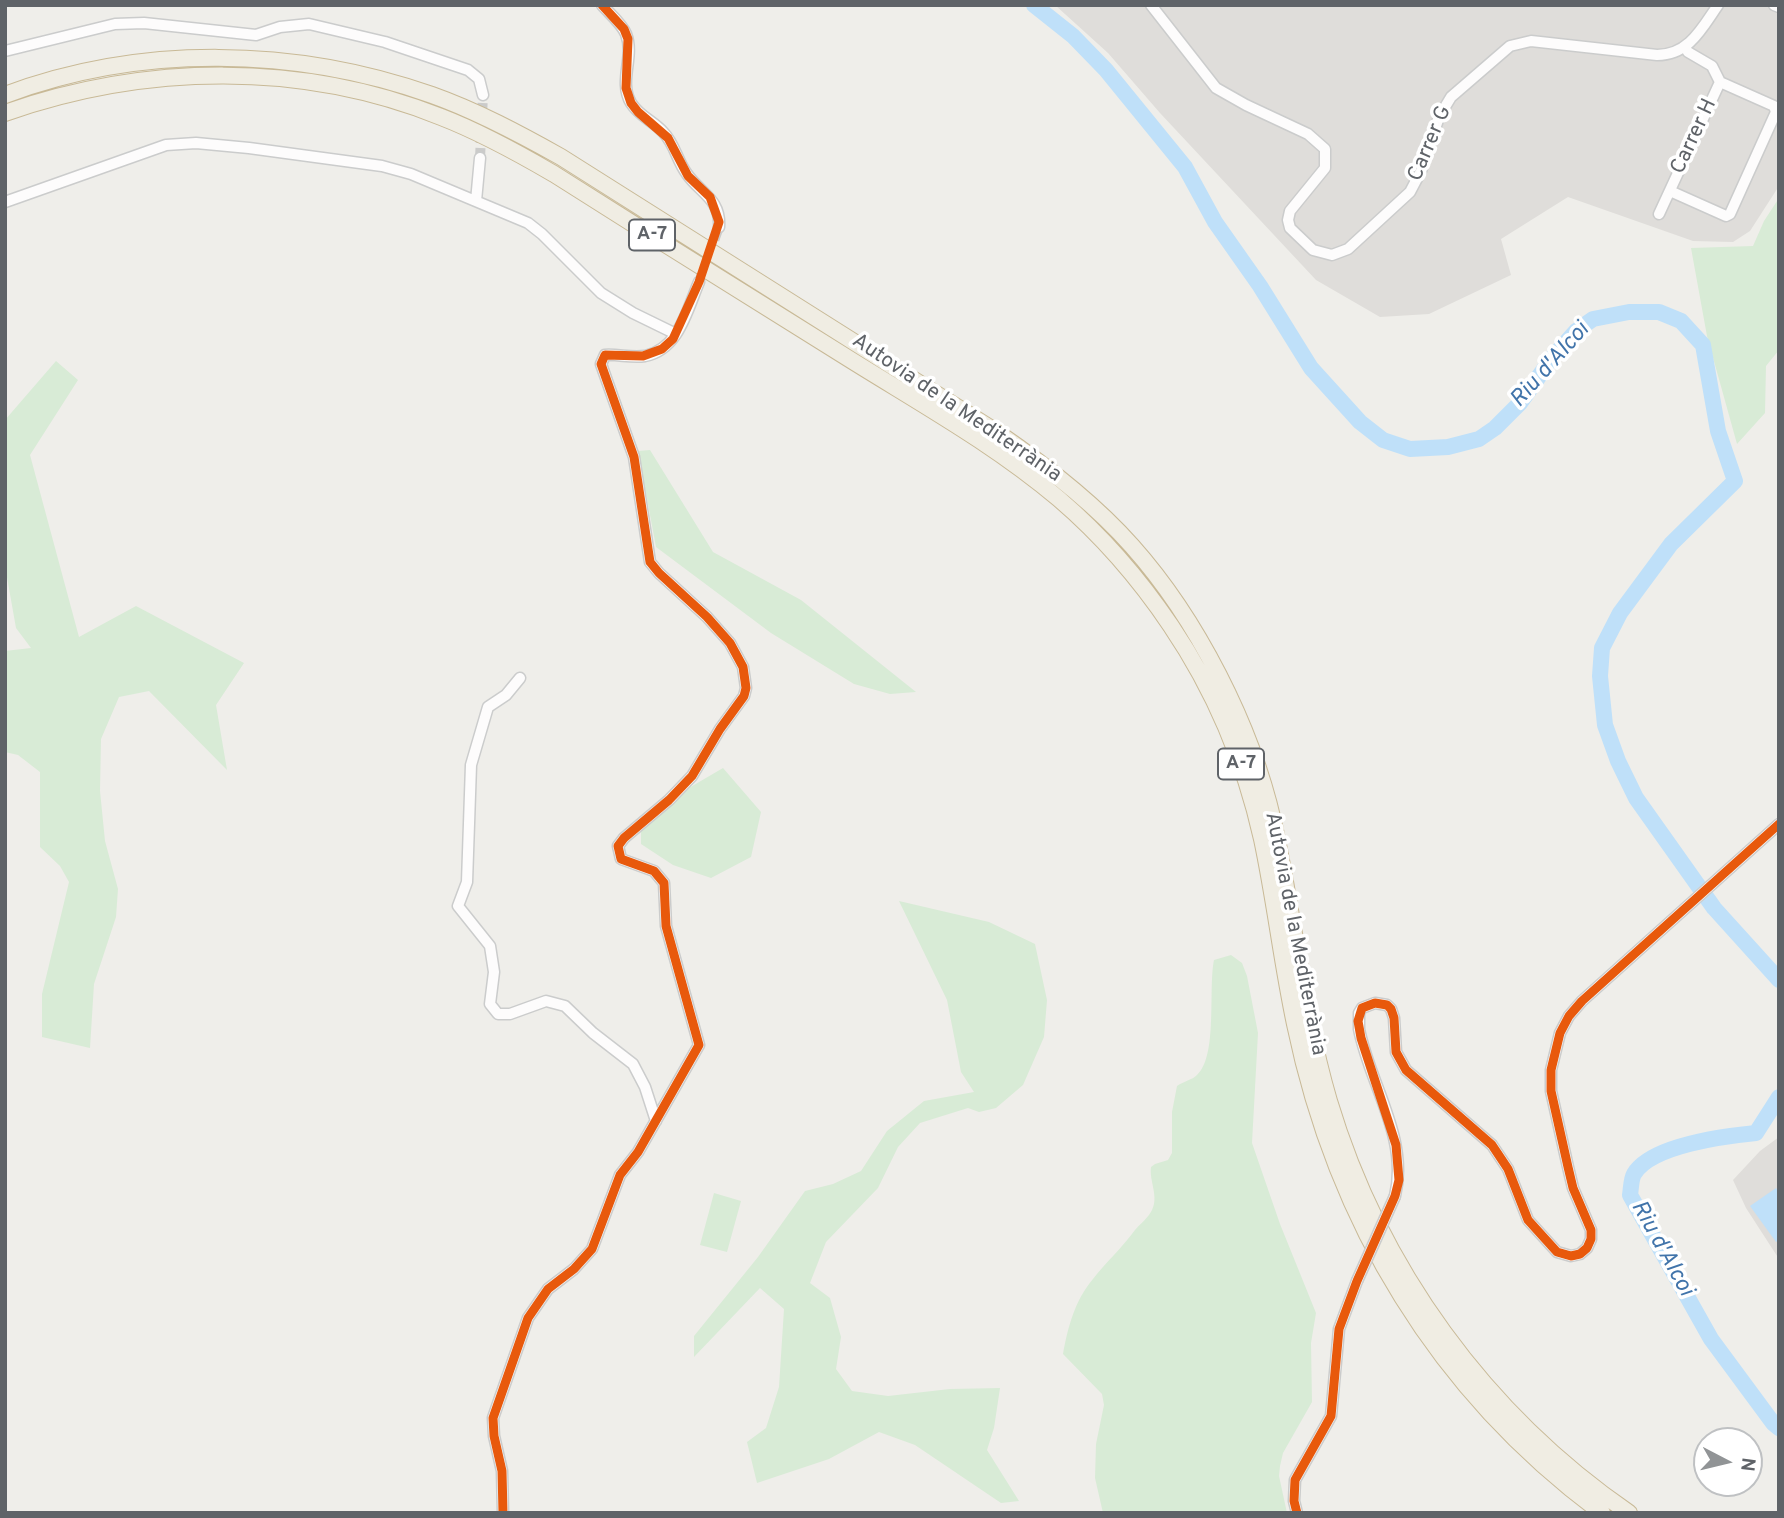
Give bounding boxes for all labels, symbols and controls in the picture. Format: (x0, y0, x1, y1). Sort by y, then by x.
street label: Carrer H (1667, 95, 1723, 179)
street label: Carrer G (1404, 102, 1458, 186)
road number: A-7 (629, 219, 675, 250)
water label: Riu d'Alcoi (1506, 318, 1596, 414)
street label: Autovia de la Mediterrània (846, 329, 1066, 489)
road number: A-7 (1218, 748, 1264, 779)
street label: Autovia de la Mediterrània (1258, 810, 1330, 1058)
water label: Riu d'Alcoi (1623, 1196, 1699, 1302)
north arrow (1693, 1427, 1763, 1497)
text: N (1734, 1456, 1760, 1473)

